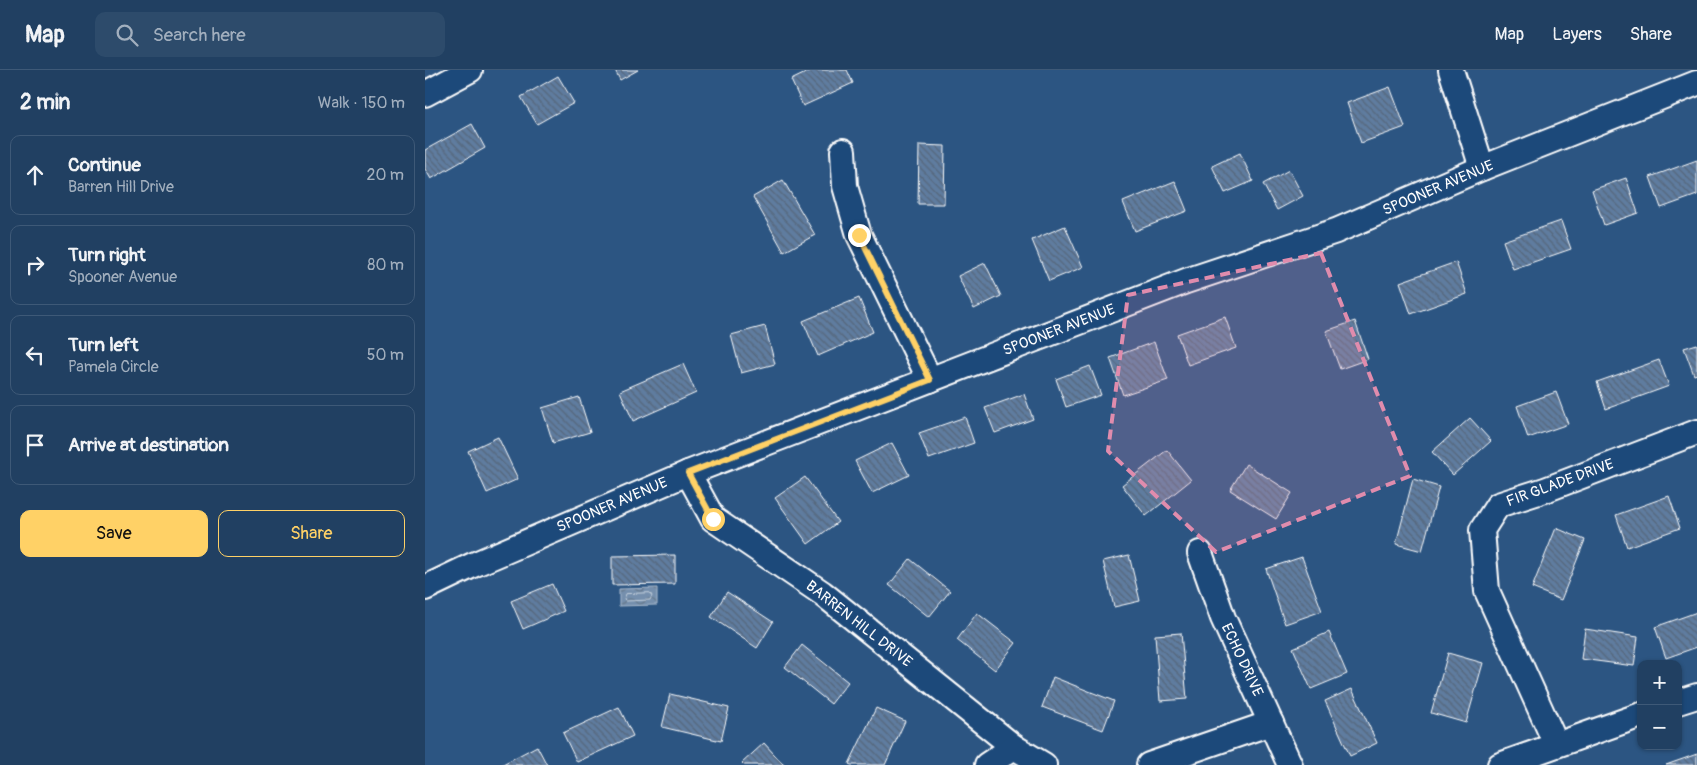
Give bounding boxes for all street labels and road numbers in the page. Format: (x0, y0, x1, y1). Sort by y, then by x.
street label: SPOONER AVENUE (1380, 156, 1497, 220)
street label: SPOONER AVENUE (1000, 300, 1118, 360)
street label: FIR GLADE DRIVE (1504, 455, 1616, 511)
street label: SPOONER AVENUE (554, 473, 671, 537)
street label: BARREN HILL DRIVE (802, 576, 916, 672)
street label: ECHO DRIVE (1217, 620, 1267, 700)

